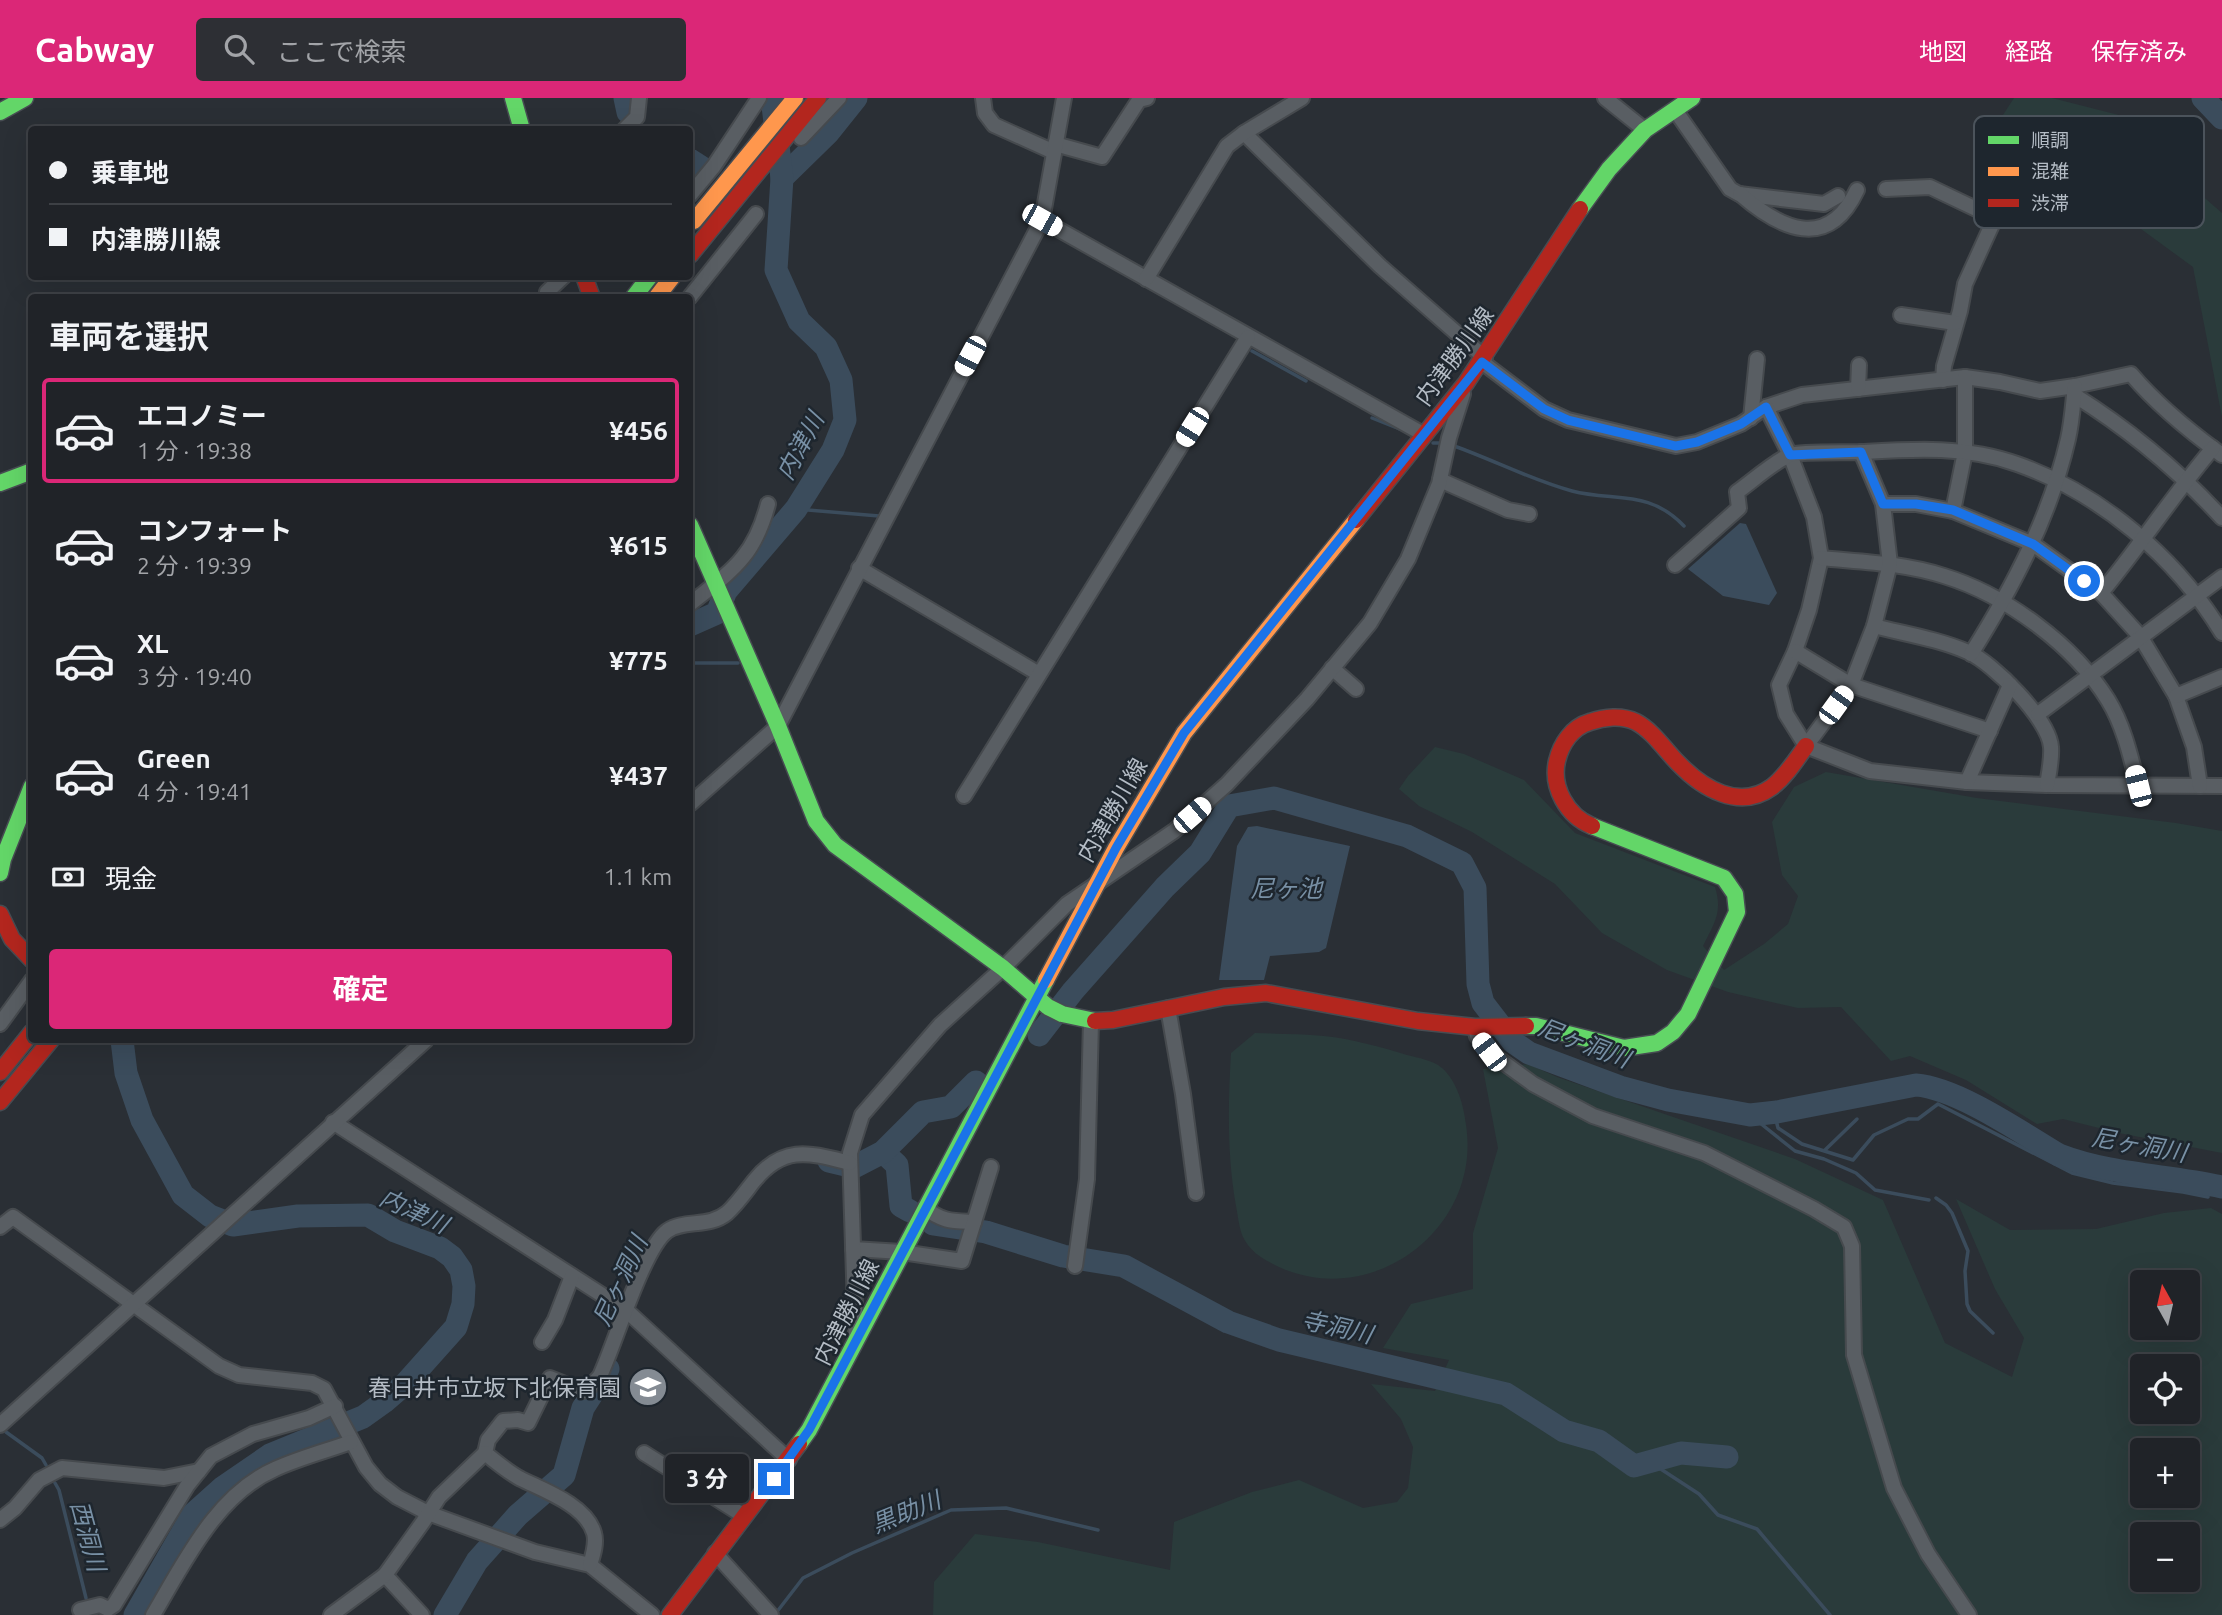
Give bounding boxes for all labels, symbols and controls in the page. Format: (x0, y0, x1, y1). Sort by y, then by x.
search box (196, 18, 686, 81)
icon: search (220, 30, 258, 68)
text: Cabway (35, 31, 154, 68)
text: ここで検索 (276, 37, 406, 66)
text: 地図 (1919, 38, 1967, 65)
text: 経路 (2005, 38, 2053, 65)
text: 保存済み (2091, 38, 2187, 65)
legend (1974, 116, 2204, 228)
text: 順調 (2031, 129, 2069, 151)
text: 乗車地 (91, 158, 169, 187)
text: 混雑 (2031, 160, 2069, 182)
text: 渋滞 (2031, 192, 2069, 214)
car (1019, 201, 1066, 239)
text: 内津勝川線 (91, 225, 221, 254)
street label: 内津勝川線 (1410, 302, 1498, 410)
text: 車両を選択 (49, 318, 209, 354)
car (951, 333, 990, 379)
icon: car (53, 399, 116, 462)
text: エコノミー (137, 401, 267, 430)
car (1172, 404, 1213, 450)
water label: 内津川 (771, 405, 830, 484)
text: ¥456 (609, 416, 668, 445)
text: 1 分 · 19:38 (137, 438, 252, 463)
icon: car (53, 514, 116, 577)
text: コンフォート (137, 516, 292, 545)
text: ¥615 (609, 531, 668, 560)
text: 2 分 · 19:39 (137, 553, 252, 578)
route start (2068, 565, 2100, 597)
icon: car (53, 629, 116, 692)
text: XL (137, 629, 168, 658)
text: ¥775 (609, 646, 668, 675)
text: 3 分 · 19:40 (137, 664, 252, 689)
car (1816, 682, 1857, 728)
icon: car (53, 744, 116, 807)
text: Green (137, 744, 211, 773)
street label: 内津勝川線 (1072, 754, 1152, 866)
text: ¥437 (609, 761, 668, 790)
car (2123, 763, 2154, 809)
text: 4 分 · 19:41 (137, 779, 252, 804)
car (1170, 793, 1215, 837)
icon: cash (49, 858, 87, 896)
text: 現金 (105, 864, 157, 893)
text: 1.1 km (604, 864, 672, 889)
water label: 尼ヶ池 (1250, 875, 1324, 902)
button: 確定 (49, 949, 672, 1029)
water label: 尼ヶ洞川 (1534, 1013, 1636, 1074)
car (1468, 1029, 1511, 1075)
water label: 尼ヶ洞川 (2089, 1123, 2192, 1167)
water label: 内津川 (376, 1184, 455, 1240)
water label: 尼ヶ洞川 (587, 1229, 654, 1330)
street label: 内津勝川線 (809, 1255, 883, 1369)
north arrow (2130, 1270, 2200, 1340)
map controls (2130, 1270, 2200, 1592)
water label: 寺洞川 (1299, 1306, 1378, 1349)
button: locate (2130, 1354, 2200, 1424)
school or university icon: 春日井市立坂下北保育園 (627, 1366, 669, 1408)
place label: 春日井市立坂下北保育園 (368, 1375, 621, 1400)
button: + (2130, 1438, 2200, 1508)
callout: 3 分 (666, 1454, 750, 1504)
route end (758, 1463, 790, 1495)
text: 3 分 (686, 1466, 728, 1491)
water label: 黒助川 (868, 1485, 947, 1538)
water label: 西洞川 (66, 1498, 111, 1577)
button: − (2130, 1522, 2200, 1592)

